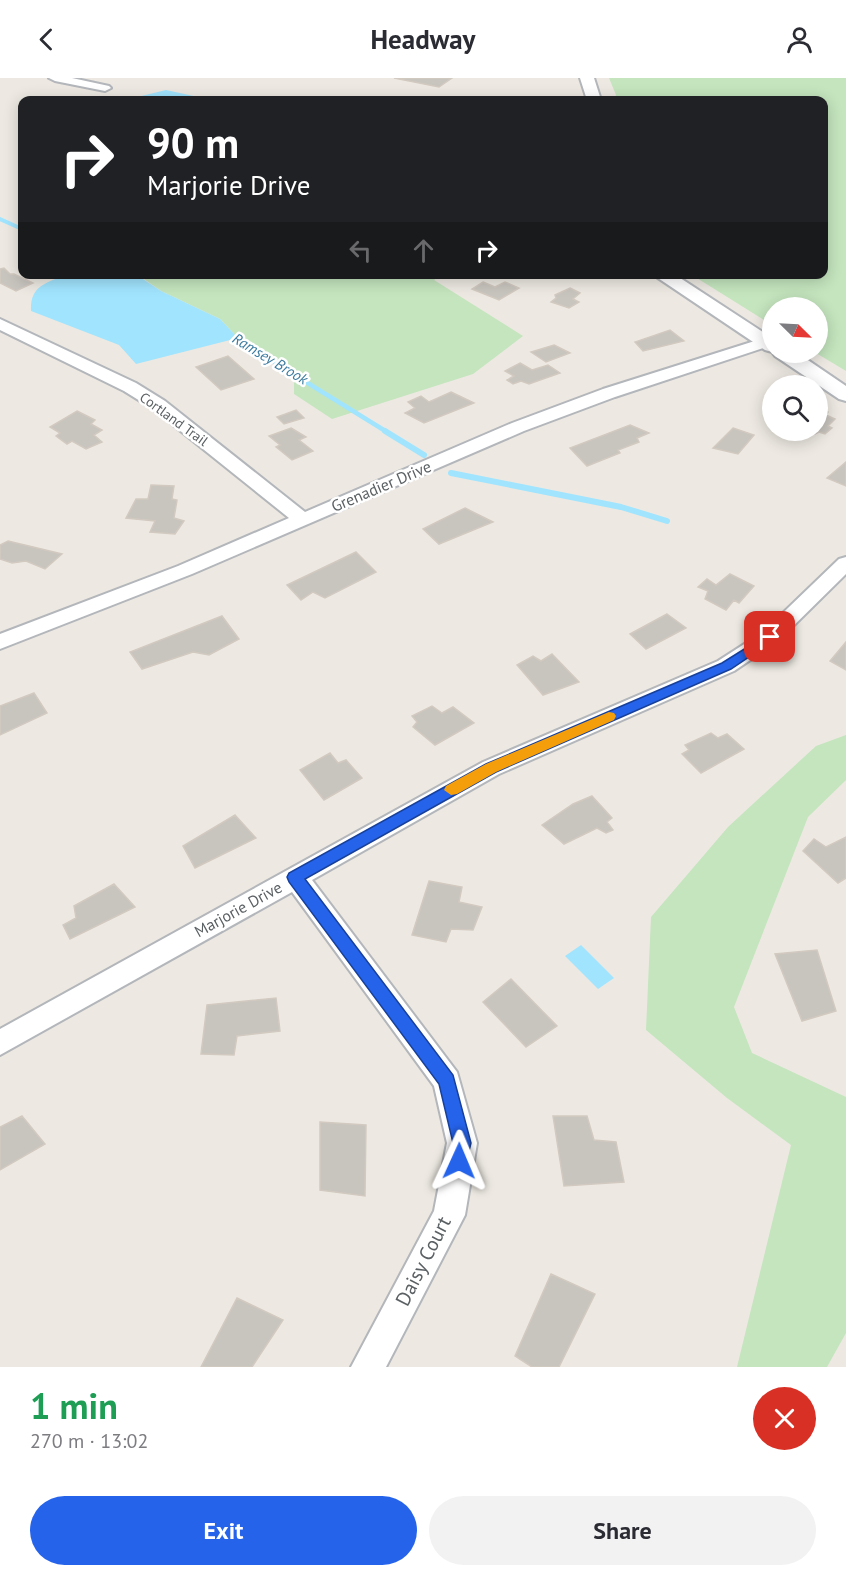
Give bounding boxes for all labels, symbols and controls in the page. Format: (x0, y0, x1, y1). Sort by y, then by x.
text: Headway (370, 22, 476, 56)
icon: back (30, 23, 63, 56)
icon: person (783, 23, 816, 56)
text: 90 m (147, 115, 239, 170)
icon: right (48, 120, 126, 198)
text: Marjorie Drive (147, 168, 310, 202)
icon: left (344, 234, 377, 267)
icon: ahead (407, 234, 440, 267)
icon: right (470, 234, 503, 267)
north arrow (762, 297, 828, 363)
map controls (762, 297, 828, 441)
water label: Ramsey Brook (229, 329, 313, 389)
button: search (762, 375, 828, 441)
street label: Cortland Trail (136, 388, 212, 450)
street label: Grenadier Drive (328, 456, 434, 516)
pin (744, 611, 795, 662)
icon: arrive (753, 620, 786, 653)
street label: Marjorie Drive (191, 877, 285, 941)
position arrow (427, 1129, 491, 1193)
street label: Daisy Court (389, 1212, 457, 1310)
text: 1 min (30, 1382, 118, 1429)
button: close (753, 1387, 816, 1450)
text: 270 m · 13:02 (30, 1428, 148, 1454)
button: Exit (30, 1496, 417, 1565)
button: Share (429, 1496, 816, 1565)

